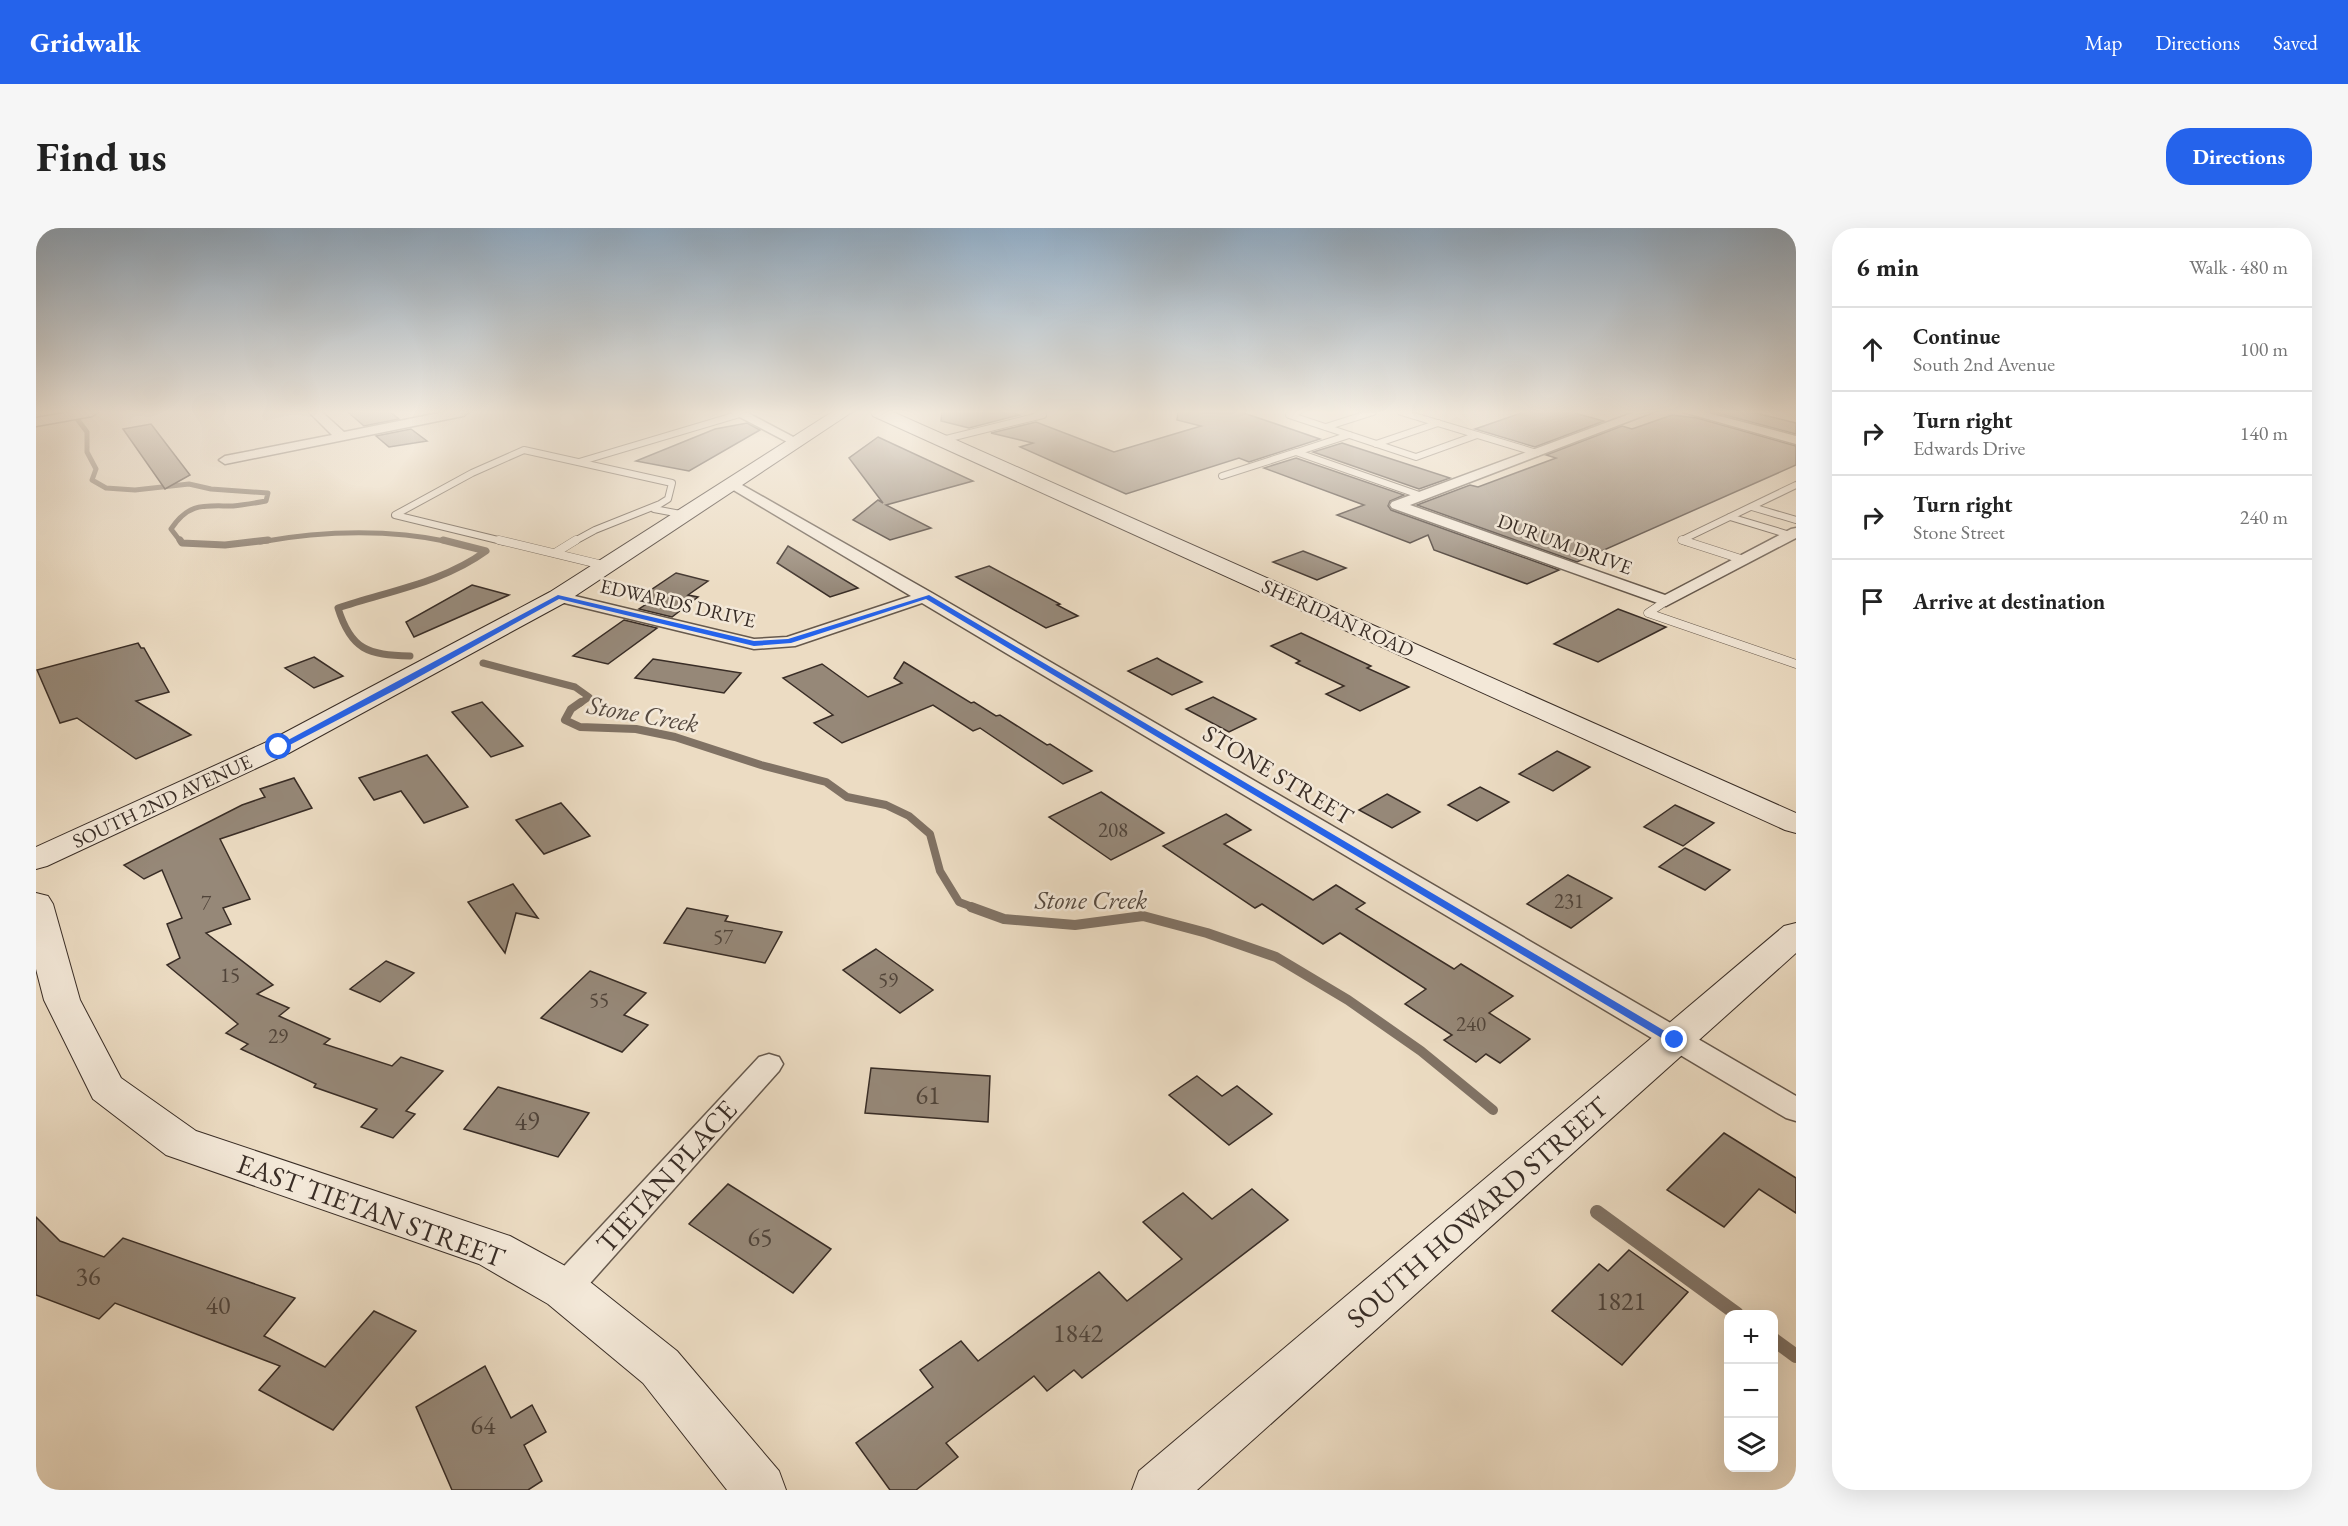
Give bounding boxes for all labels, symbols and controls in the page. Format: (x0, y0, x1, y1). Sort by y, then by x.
text: Gridwalk (30, 24, 141, 60)
text: Map (2085, 29, 2122, 56)
text: Directions (2155, 29, 2240, 56)
text: Saved (2273, 29, 2318, 56)
button: Directions (2166, 128, 2312, 185)
text: Find us (36, 129, 167, 184)
text: 6 min (1856, 250, 1919, 284)
text: Walk · 480 m (2189, 254, 2288, 280)
text: Continue (1913, 322, 2000, 351)
icon: ahead (1856, 333, 1889, 366)
text: 100 m (2240, 336, 2288, 362)
text: South 2nd Avenue (1913, 351, 2055, 377)
text: Turn right (1913, 406, 2012, 435)
icon: right (1856, 417, 1889, 450)
text: 140 m (2240, 420, 2288, 446)
text: Edwards Drive (1913, 435, 2025, 461)
text: Turn right (1913, 490, 2012, 519)
icon: right (1856, 501, 1889, 534)
text: 240 m (2240, 504, 2288, 530)
street label: DURUM DRIVE (1494, 508, 1636, 580)
text: Stone Street (1913, 519, 2005, 545)
street label: EDWARDS DRIVE (598, 572, 758, 634)
street label: SHERIDAN ROAD (1258, 573, 1418, 663)
icon: arrive (1856, 585, 1889, 618)
text: Arrive at destination (1913, 587, 2105, 616)
water label: Stone Creek (584, 687, 702, 741)
street label: STONE STREET (1197, 718, 1360, 832)
route start (265, 733, 291, 759)
street label: SOUTH 2ND AVENUE (68, 748, 256, 854)
house number: 208 (1098, 816, 1128, 843)
water label: Stone Creek (1034, 883, 1147, 917)
house number: 231 (1554, 887, 1584, 914)
house number: 7 (201, 889, 212, 916)
house number: 57 (713, 923, 734, 950)
house number: 15 (220, 961, 240, 988)
house number: 59 (878, 966, 898, 993)
house number: 55 (589, 986, 609, 1013)
house number: 240 (1456, 1010, 1486, 1037)
house number: 29 (268, 1022, 288, 1049)
route end (1661, 1026, 1687, 1052)
house number: 61 (916, 1078, 940, 1112)
street label: SOUTH HOWARD STREET (1339, 1088, 1616, 1336)
street label: TIETAN PLACE (588, 1092, 744, 1260)
house number: 49 (515, 1104, 540, 1138)
street label: EAST TIETAN STREET (232, 1145, 510, 1275)
house number: 65 (748, 1220, 772, 1254)
house number: 36 (76, 1259, 100, 1293)
house number: 1821 (1596, 1284, 1646, 1318)
house number: 40 (206, 1288, 230, 1322)
map controls (1724, 1310, 1778, 1472)
button: + (1724, 1310, 1778, 1364)
house number: 1842 (1053, 1316, 1103, 1350)
button: − (1724, 1364, 1778, 1418)
house number: 64 (471, 1408, 496, 1442)
button: layers (1724, 1418, 1778, 1472)

